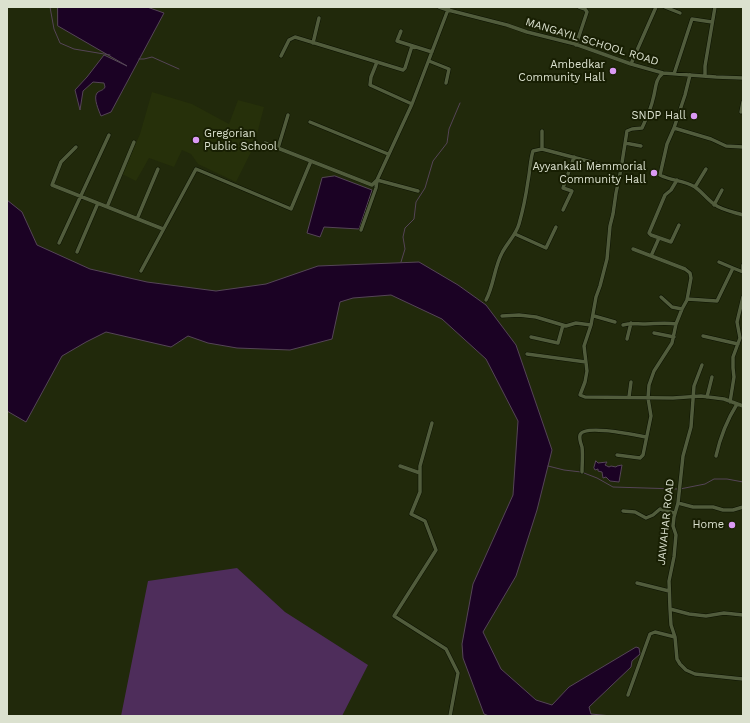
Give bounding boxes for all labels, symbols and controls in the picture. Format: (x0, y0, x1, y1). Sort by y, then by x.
street label: MANGAYIL SCHOOL ROAD (524, 15, 660, 69)
place label: Ambedkar Community Hall (518, 58, 605, 84)
marker: Ambedkar Community Hall (608, 66, 618, 76)
place label: SNDP Hall (632, 109, 686, 123)
marker: SNDP Hall (689, 111, 699, 121)
place label: Gregorian Public School (204, 127, 277, 153)
marker: Gregorian Public School (191, 135, 201, 145)
place label: Ayyankali Memmorial Community Hall (532, 160, 646, 186)
marker: Ayyankali Memmorial Community Hall (649, 168, 659, 178)
street label: JAWAHAR ROAD (655, 478, 677, 566)
place label: Home (693, 518, 724, 532)
marker: Home (727, 520, 737, 530)

